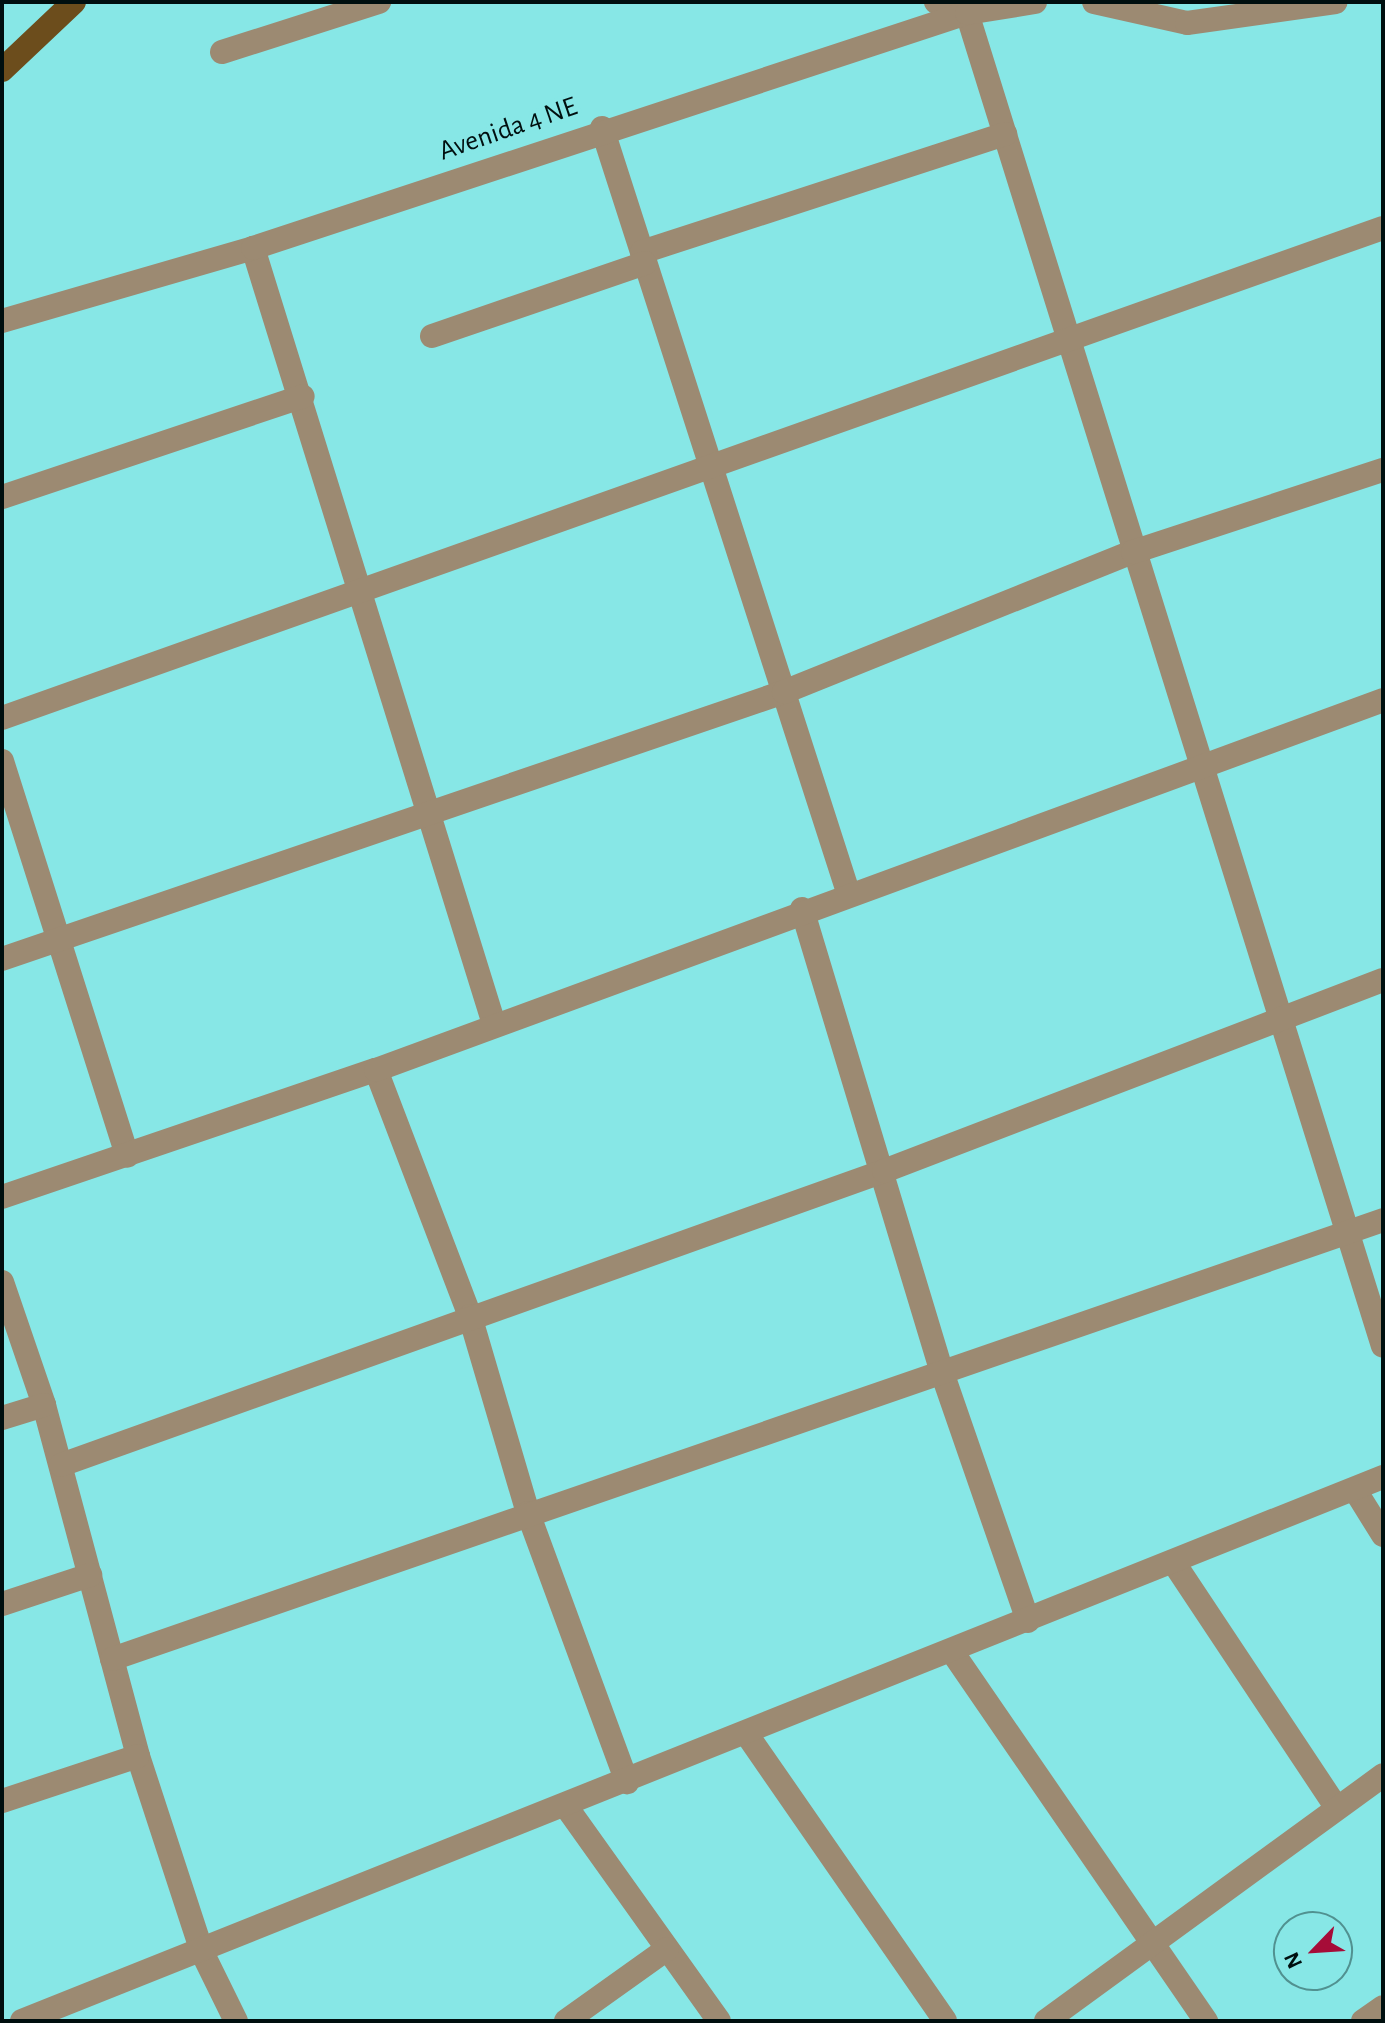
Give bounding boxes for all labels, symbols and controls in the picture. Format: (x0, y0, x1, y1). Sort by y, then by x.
street label: Avenida 4 NE (434, 90, 582, 168)
north arrow (1273, 1911, 1353, 1991)
text: N (1280, 1949, 1306, 1972)

